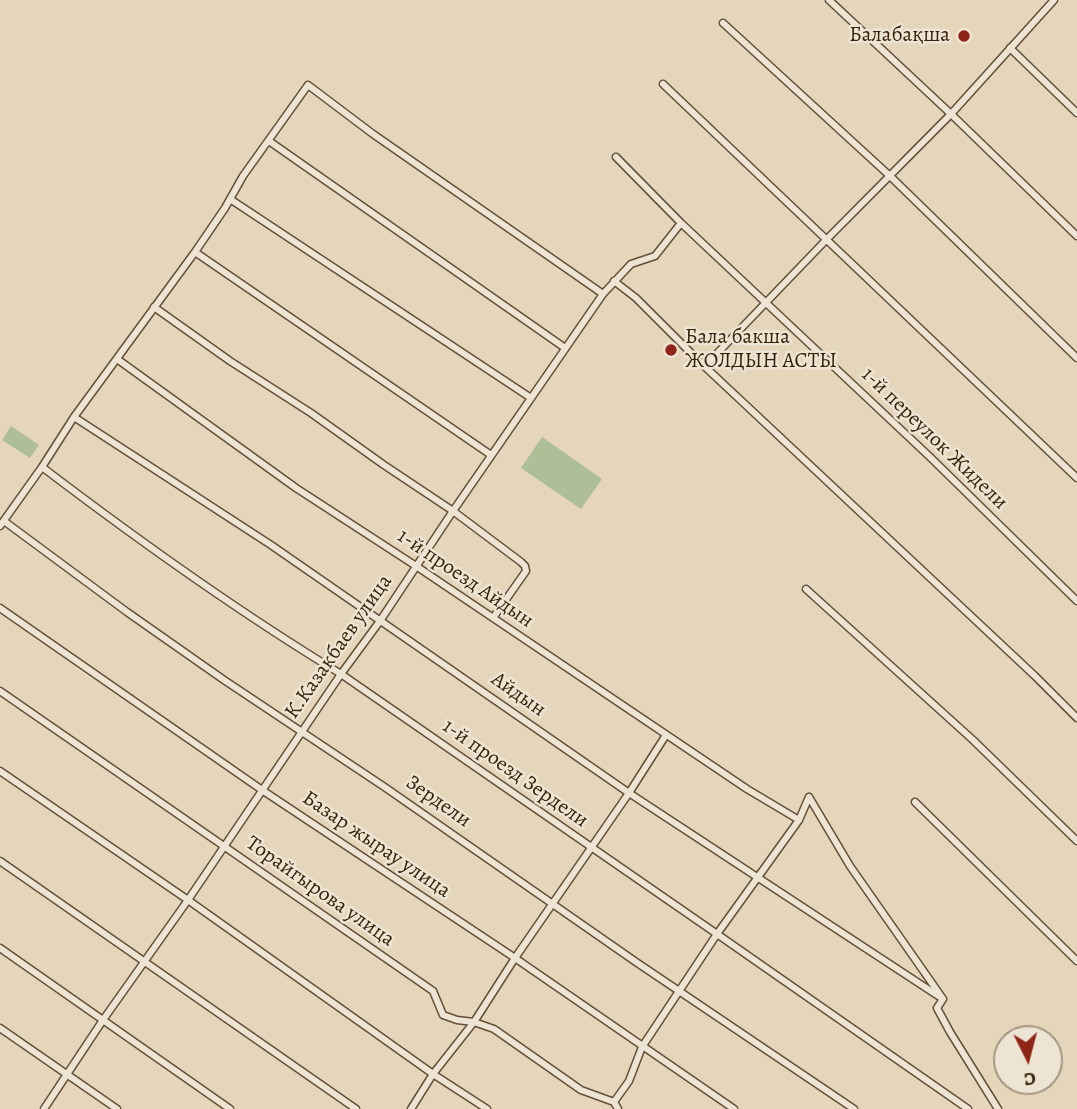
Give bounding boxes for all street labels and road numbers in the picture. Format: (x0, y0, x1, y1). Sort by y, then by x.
street label: 1-й переулок Жидели (856, 363, 1012, 515)
street label: 1-й проезд Айдын (392, 524, 538, 634)
street label: К.Казакбаев улица (280, 570, 398, 724)
street label: Айдын (486, 667, 550, 723)
street label: 1-й проезд Зердели (437, 714, 593, 834)
street label: Зердели (400, 770, 476, 834)
street label: Базар жырау улица (297, 786, 455, 904)
street label: Торайгырова улица (241, 831, 399, 953)

